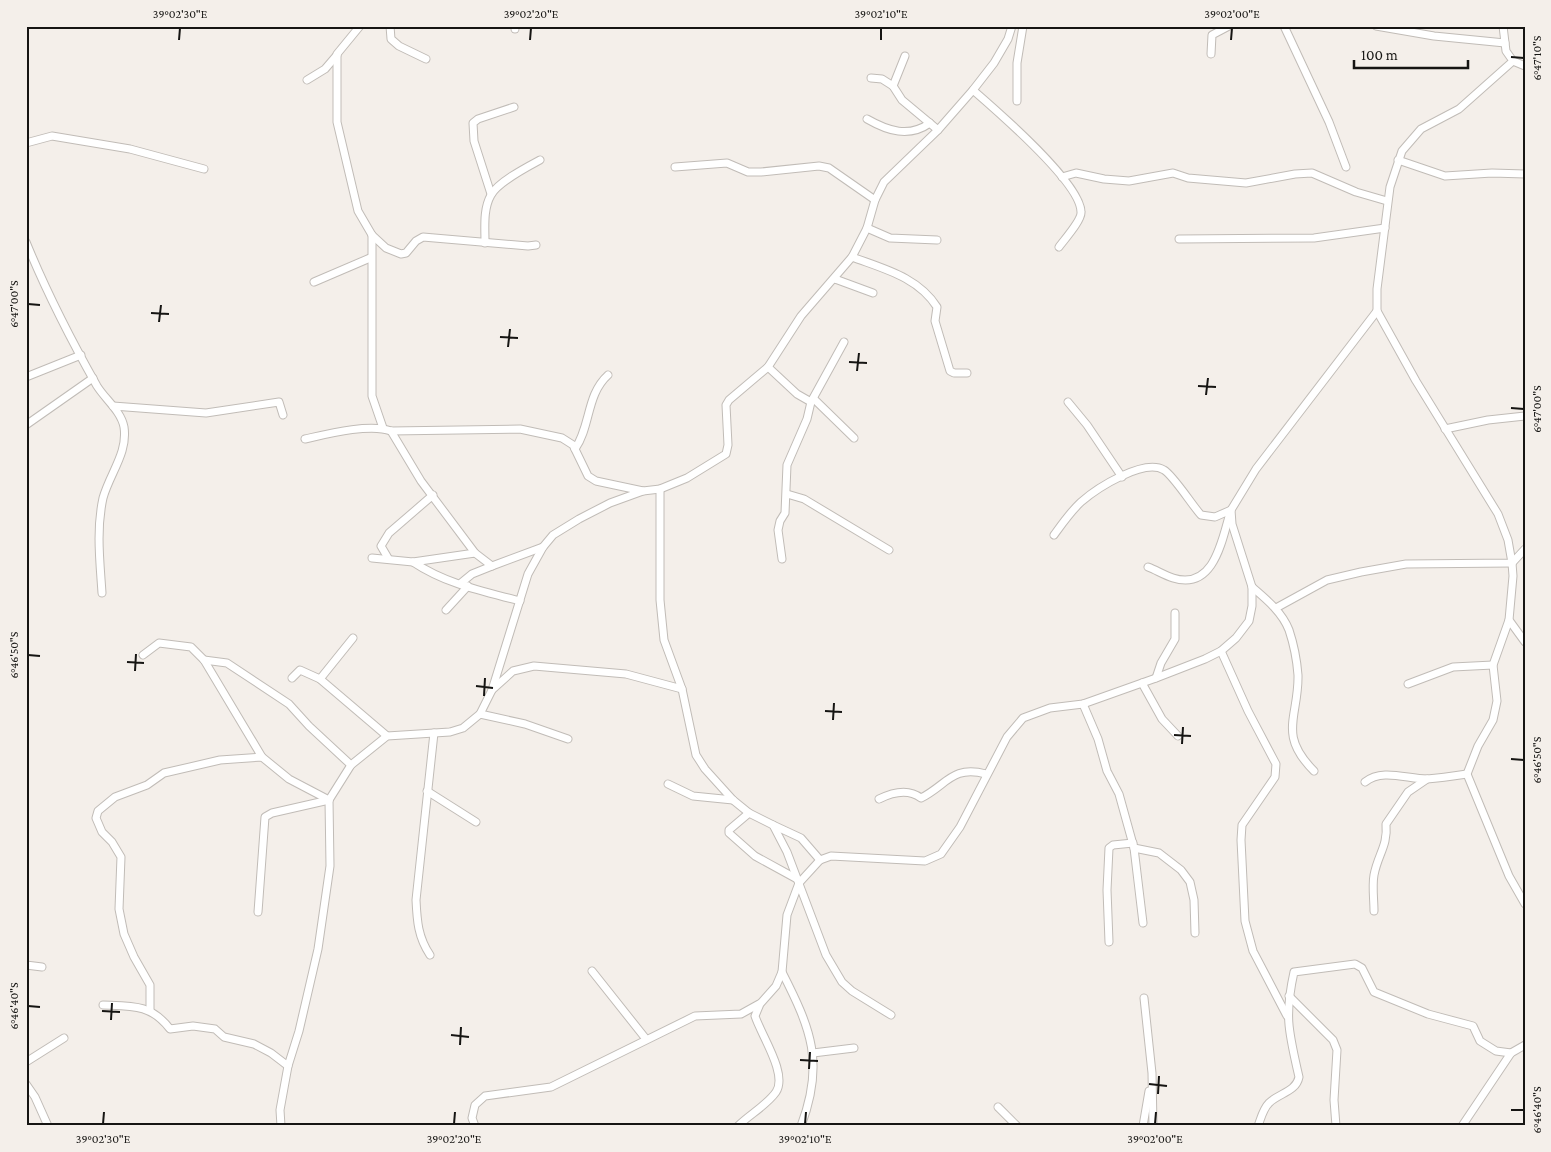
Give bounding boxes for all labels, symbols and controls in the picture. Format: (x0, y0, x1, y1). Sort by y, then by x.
text: 39°02'30"E (153, 7, 208, 21)
text: 39°02'20"E (504, 7, 559, 21)
text: 39°02'10"E (854, 7, 908, 21)
text: 39°02'00"E (1204, 7, 1260, 21)
text: 6°47'10"S (1530, 35, 1544, 80)
scale bar (1354, 38, 1467, 70)
text: 100 m (1361, 47, 1398, 63)
text: 6°47'00"S (7, 280, 21, 328)
text: 6°47'00"S (1530, 385, 1544, 433)
text: 6°46'50"S (7, 631, 21, 678)
text: 6°46'50"S (1530, 736, 1544, 783)
text: 6°46'40"S (7, 982, 21, 1029)
text: 6°46'40"S (1530, 1086, 1544, 1133)
text: 39°02'30"E (76, 1132, 131, 1146)
text: 39°02'20"E (427, 1132, 482, 1146)
text: 39°02'10"E (778, 1132, 832, 1146)
text: 39°02'00"E (1127, 1132, 1183, 1146)

